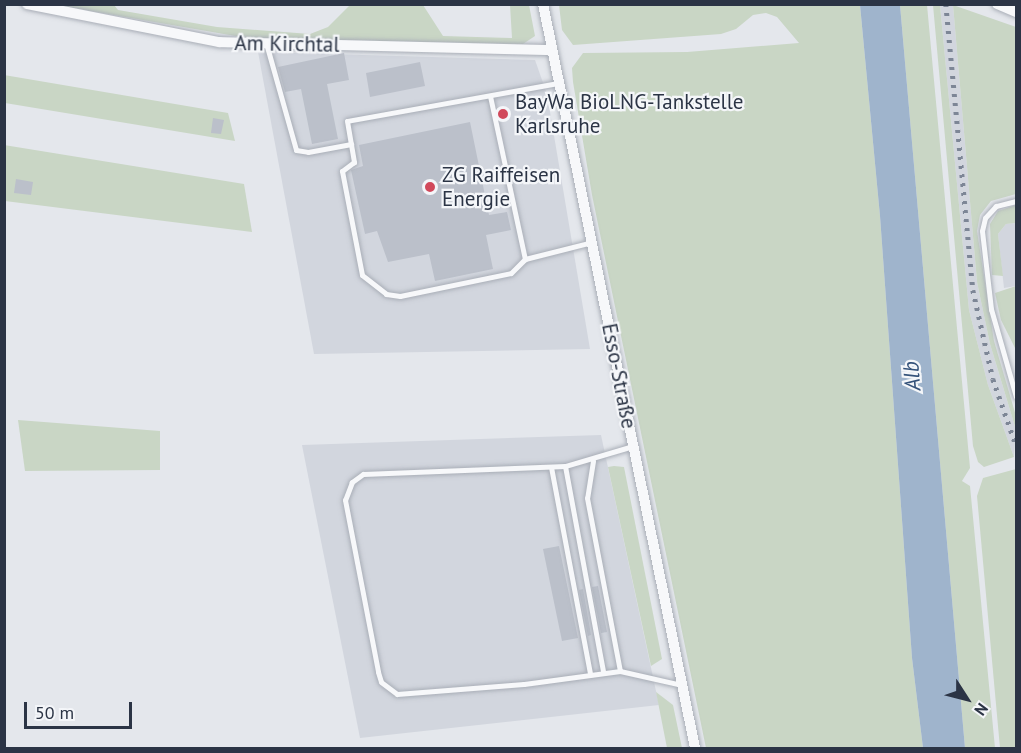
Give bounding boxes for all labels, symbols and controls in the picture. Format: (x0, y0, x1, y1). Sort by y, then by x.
street label: Am Kirchtal (234, 30, 340, 58)
place label: BayWa BioLNG-Tankstelle Karlsruhe (515, 89, 744, 139)
marker: BayWa BioLNG-Tankstelle Karlsruhe (496, 107, 510, 121)
place label: ZG Raiffeisen Energie (442, 162, 560, 212)
marker: ZG Raiffeisen Energie (423, 180, 437, 194)
street label: Esso-Straße (596, 321, 642, 431)
water label: Alb (898, 360, 926, 392)
north arrow (937, 669, 997, 729)
scale bar (27, 690, 135, 728)
text: N (970, 699, 993, 720)
text: 50 m (35, 701, 74, 724)

